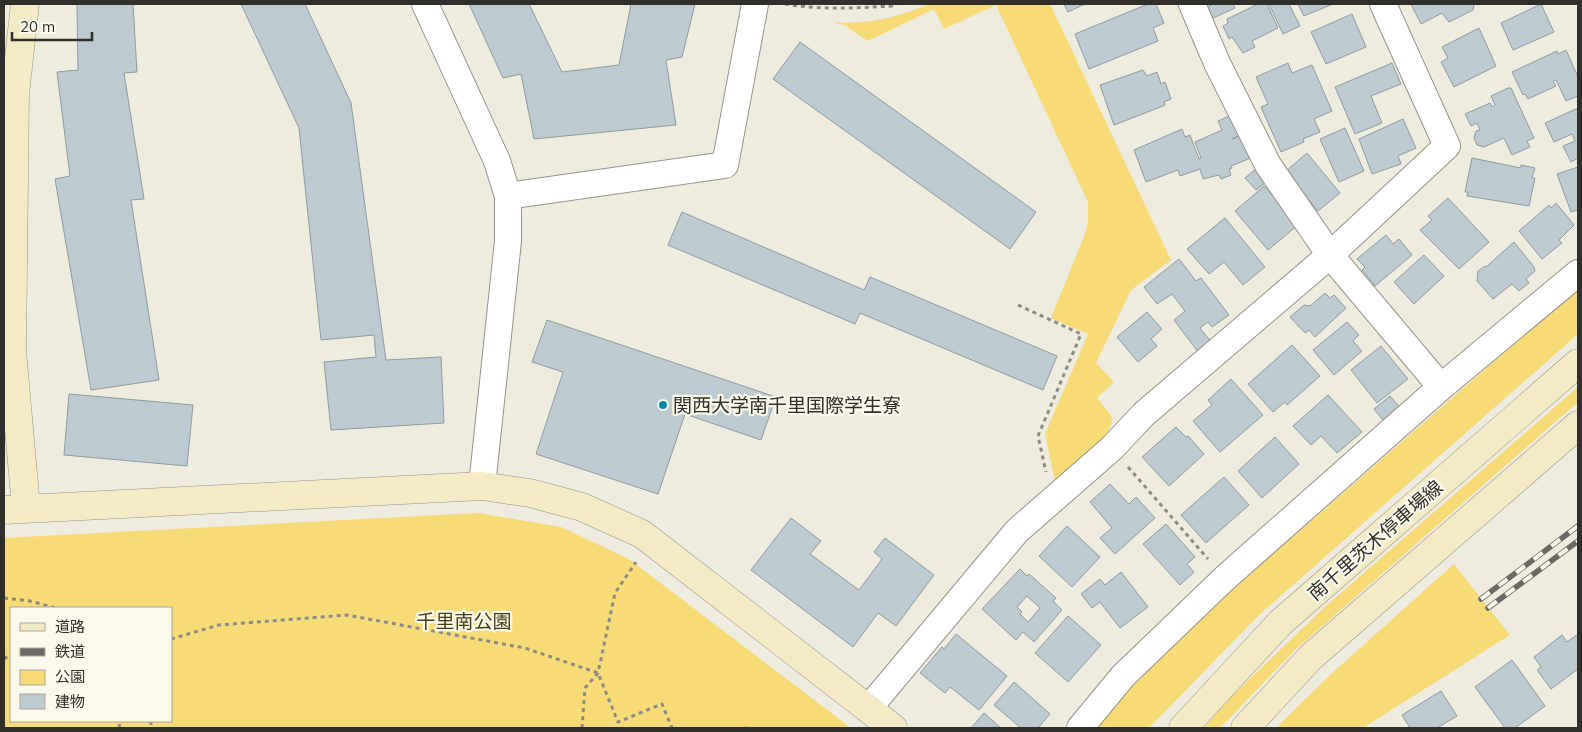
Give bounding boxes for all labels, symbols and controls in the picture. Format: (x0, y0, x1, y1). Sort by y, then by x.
scale bar (12, 10, 92, 42)
text: 20 m (20, 17, 55, 36)
place label: 関西大学南千里国際学生寮 (673, 393, 901, 417)
marker: 関西大学南千里国際学生寮 (657, 399, 669, 411)
street label: 南千里茨木停車場線 (1303, 475, 1447, 605)
legend (10, 607, 172, 722)
park label: 千里南公園 (416, 609, 512, 633)
text: 道路 (55, 617, 85, 636)
text: 鉄道 (55, 642, 85, 661)
text: 公園 (55, 667, 85, 686)
text: 建物 (55, 692, 85, 711)

